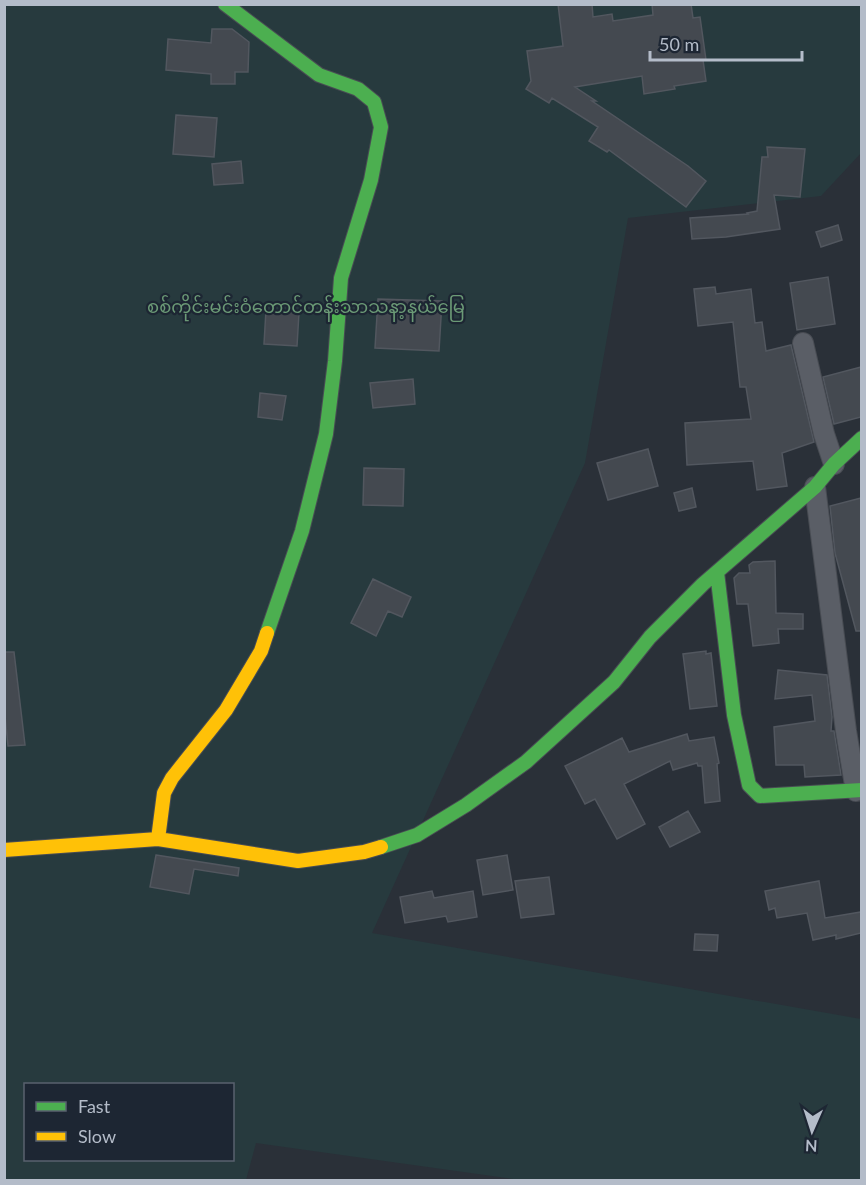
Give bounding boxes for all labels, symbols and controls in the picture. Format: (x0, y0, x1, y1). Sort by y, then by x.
scale bar (650, 24, 802, 62)
text: 50 m (659, 33, 699, 55)
park label: စစ်ကိုင်းမင်းဝံတောင်တန်းသာသနာ့နယ်မြေ (147, 293, 465, 322)
legend (24, 1083, 234, 1161)
text: Fast (78, 1095, 111, 1117)
north arrow (782, 1101, 842, 1161)
text: Slow (78, 1125, 116, 1147)
text: N (805, 1137, 818, 1156)

